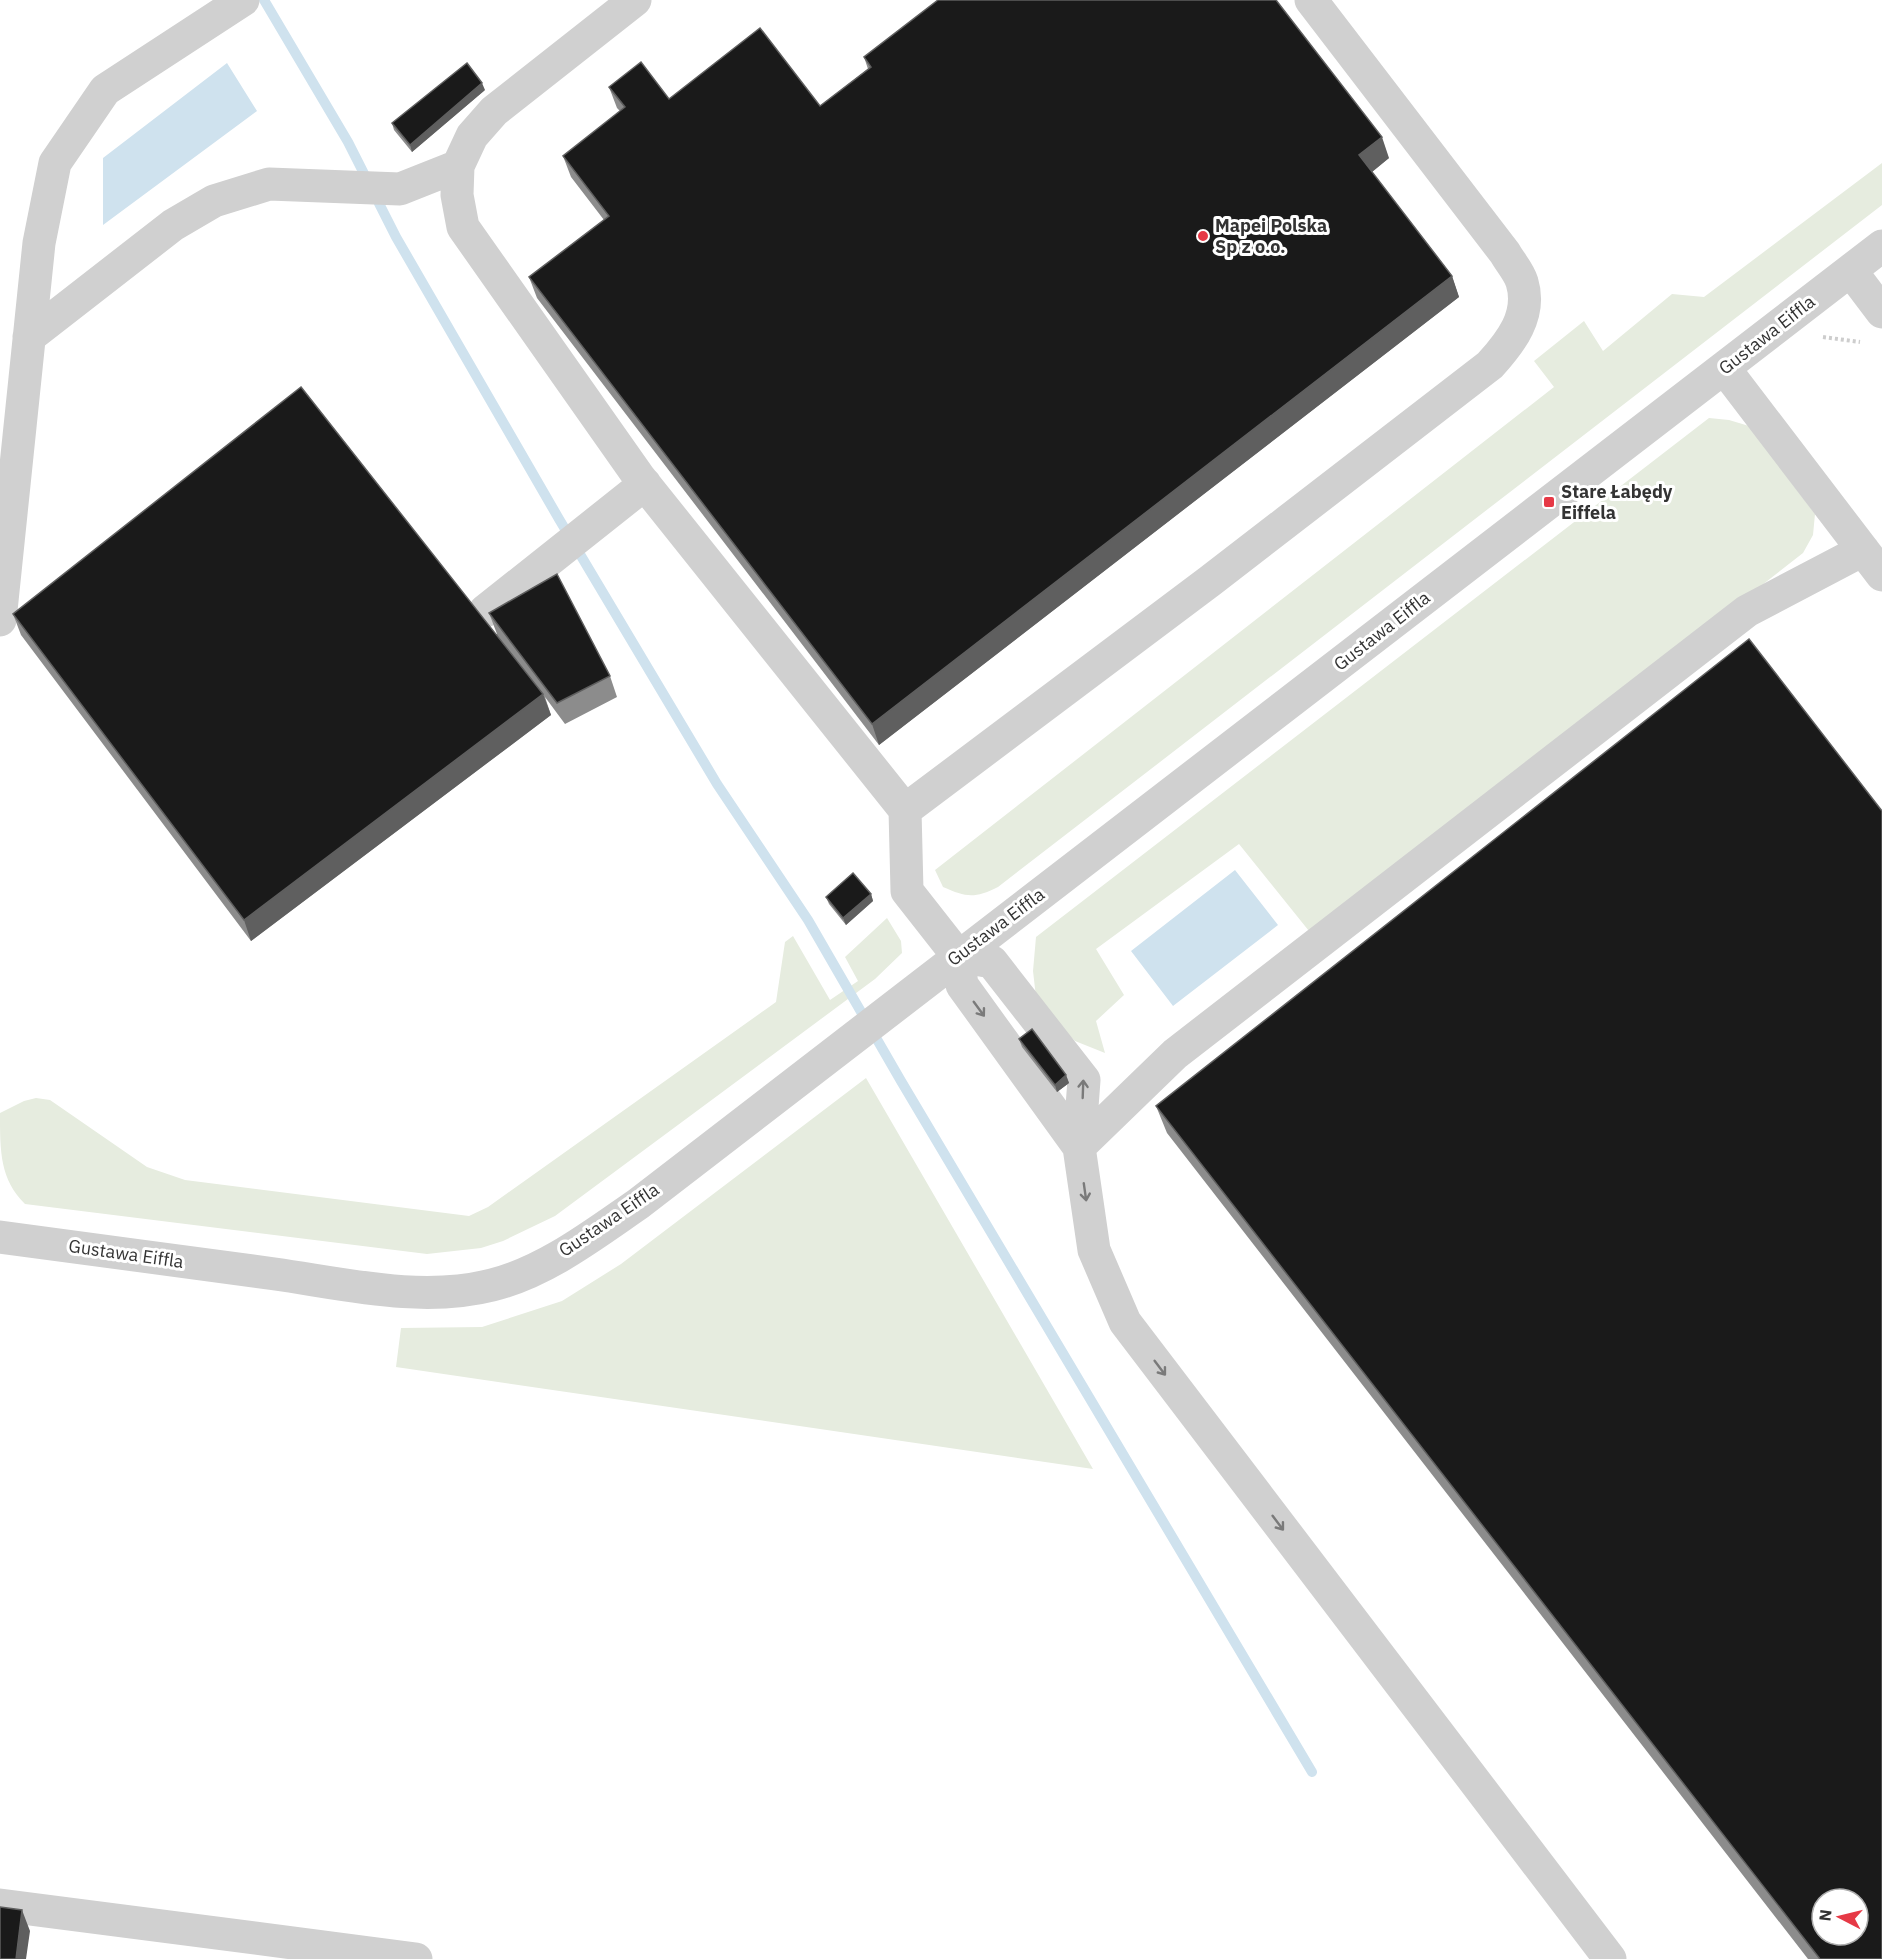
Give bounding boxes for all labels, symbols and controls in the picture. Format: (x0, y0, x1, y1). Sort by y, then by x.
place label: Mapei Polska Sp z o.o. (1215, 214, 1327, 258)
marker: Mapei Polska Sp z o.o. (1196, 229, 1210, 243)
street label: Gustawa Eiffla (1714, 290, 1820, 379)
place label: Stare Łabędy Eiffela (1561, 480, 1673, 524)
marker: Stare Łabędy Eiffela (1542, 495, 1556, 509)
street label: Gustawa Eiffla (1329, 586, 1435, 675)
street label: Gustawa Eiffla (942, 882, 1049, 971)
one-way arrow (973, 1000, 985, 1016)
one-way arrow (1077, 1080, 1089, 1099)
street label: Gustawa Eiffla (554, 1177, 664, 1262)
one-way arrow (1080, 1182, 1091, 1202)
street label: Gustawa Eiffla (67, 1234, 185, 1273)
one-way arrow (1154, 1360, 1167, 1376)
one-way arrow (1272, 1515, 1285, 1531)
north arrow (1810, 1887, 1870, 1947)
text: N (1814, 1908, 1836, 1922)

